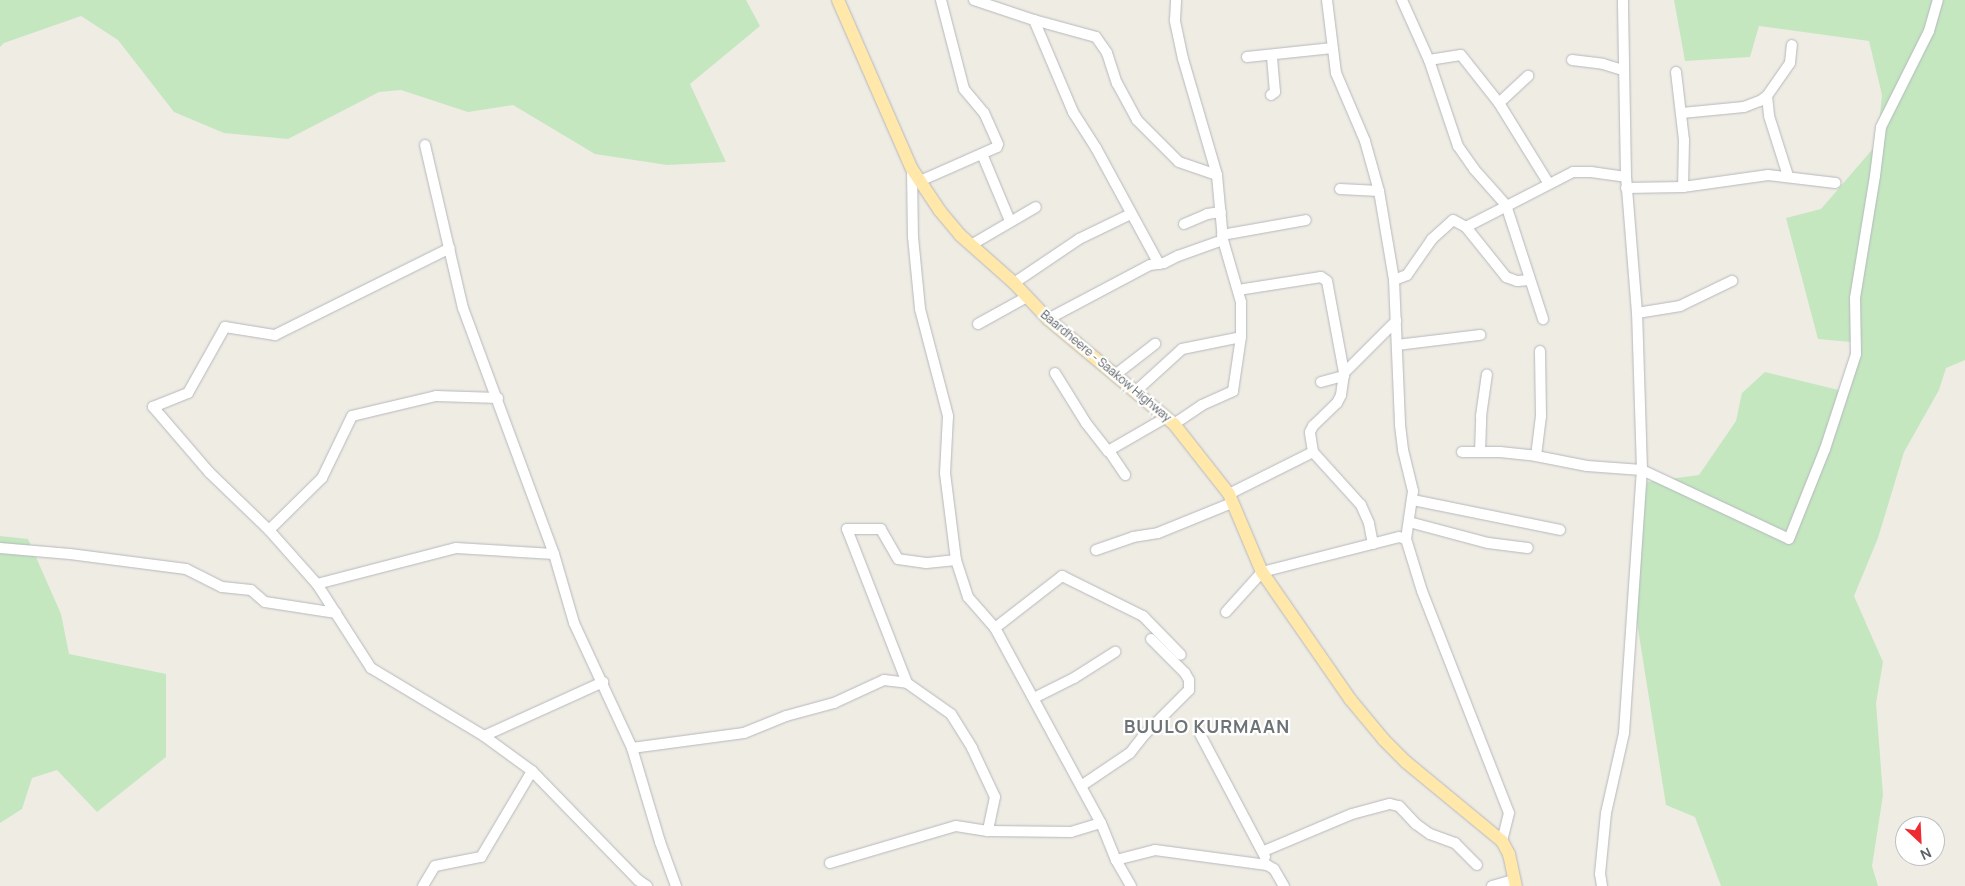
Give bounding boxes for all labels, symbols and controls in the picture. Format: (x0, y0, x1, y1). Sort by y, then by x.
street label: Baardheere - Saakow Highway (1038, 307, 1174, 425)
district label: BUULO KURMAAN (1122, 715, 1292, 737)
north arrow (1895, 816, 1945, 866)
text: N (1918, 843, 1935, 865)

